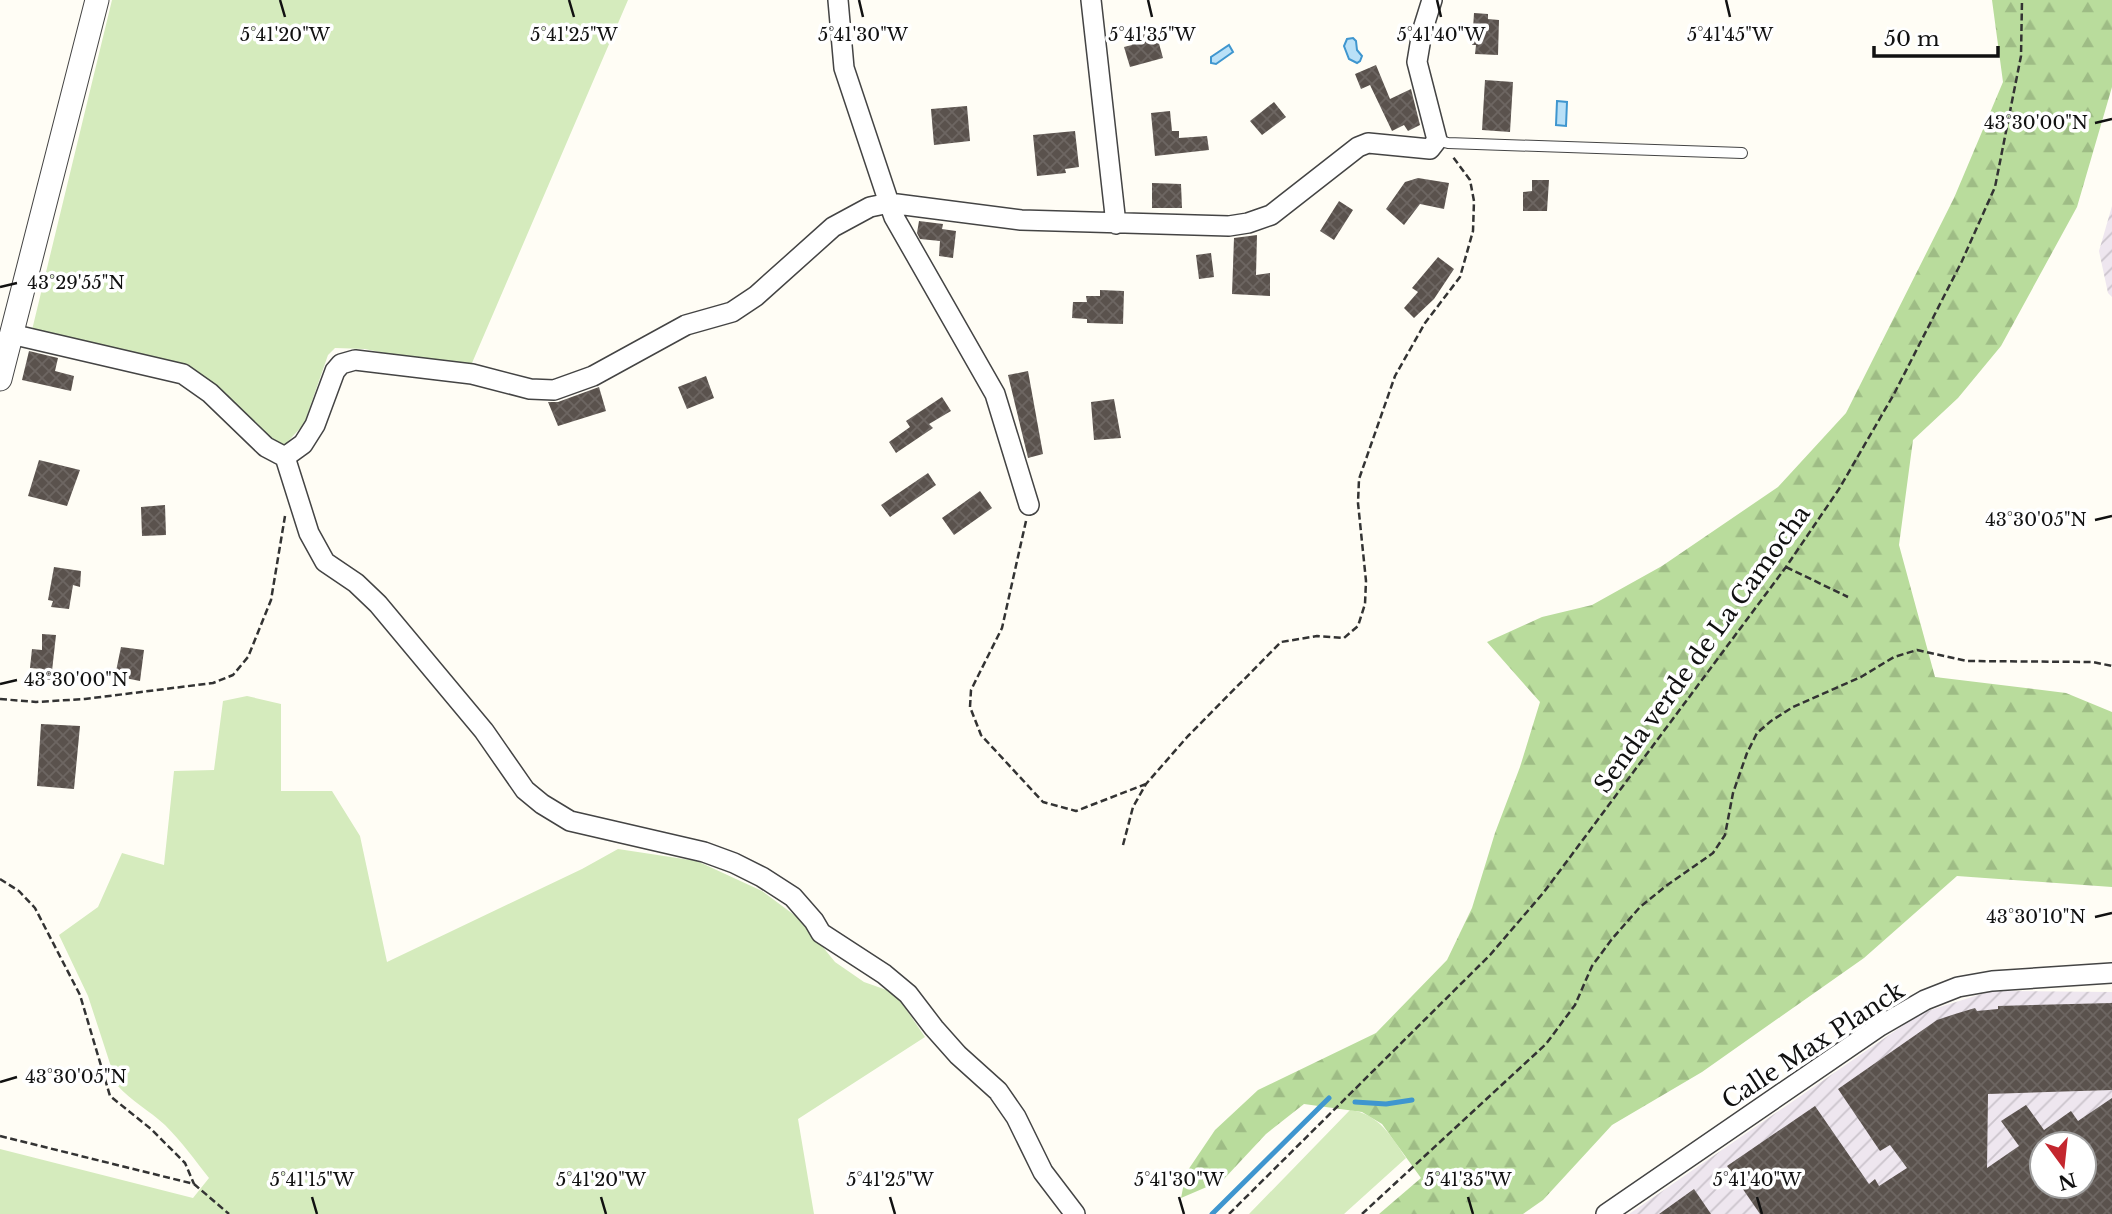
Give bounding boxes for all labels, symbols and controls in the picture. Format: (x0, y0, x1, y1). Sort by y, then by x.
scale bar (1874, 14, 1998, 58)
text: 5°41'20"W (240, 24, 331, 46)
text: 5°41'25"W (530, 24, 618, 46)
text: 5°41'30"W (818, 24, 909, 46)
text: 5°41'35"W (1108, 24, 1196, 46)
text: 5°41'40"W (1397, 24, 1486, 46)
text: 5°41'45"W (1687, 24, 1774, 46)
text: 50 m (1884, 26, 1940, 52)
text: 43°30'00"N (1984, 112, 2088, 134)
text: 43°29'55"N (27, 272, 125, 294)
street label: Senda verde de La Camocha (1588, 499, 1816, 798)
text: 43°30'05"N (1985, 509, 2087, 531)
text: 43°30'00"N (24, 669, 128, 691)
text: 43°30'10"N (1986, 906, 2086, 928)
street label: Calle Max Planck (1717, 975, 1910, 1115)
text: 43°30'05"N (25, 1066, 127, 1088)
north arrow (2028, 1130, 2098, 1200)
text: N (2056, 1168, 2079, 1194)
text: 5°41'15"W (270, 1169, 355, 1191)
text: 5°41'20"W (556, 1169, 647, 1191)
text: 5°41'25"W (846, 1169, 934, 1191)
text: 5°41'30"W (1134, 1169, 1225, 1191)
text: 5°41'35"W (1424, 1169, 1512, 1191)
text: 5°41'40"W (1713, 1169, 1802, 1191)

